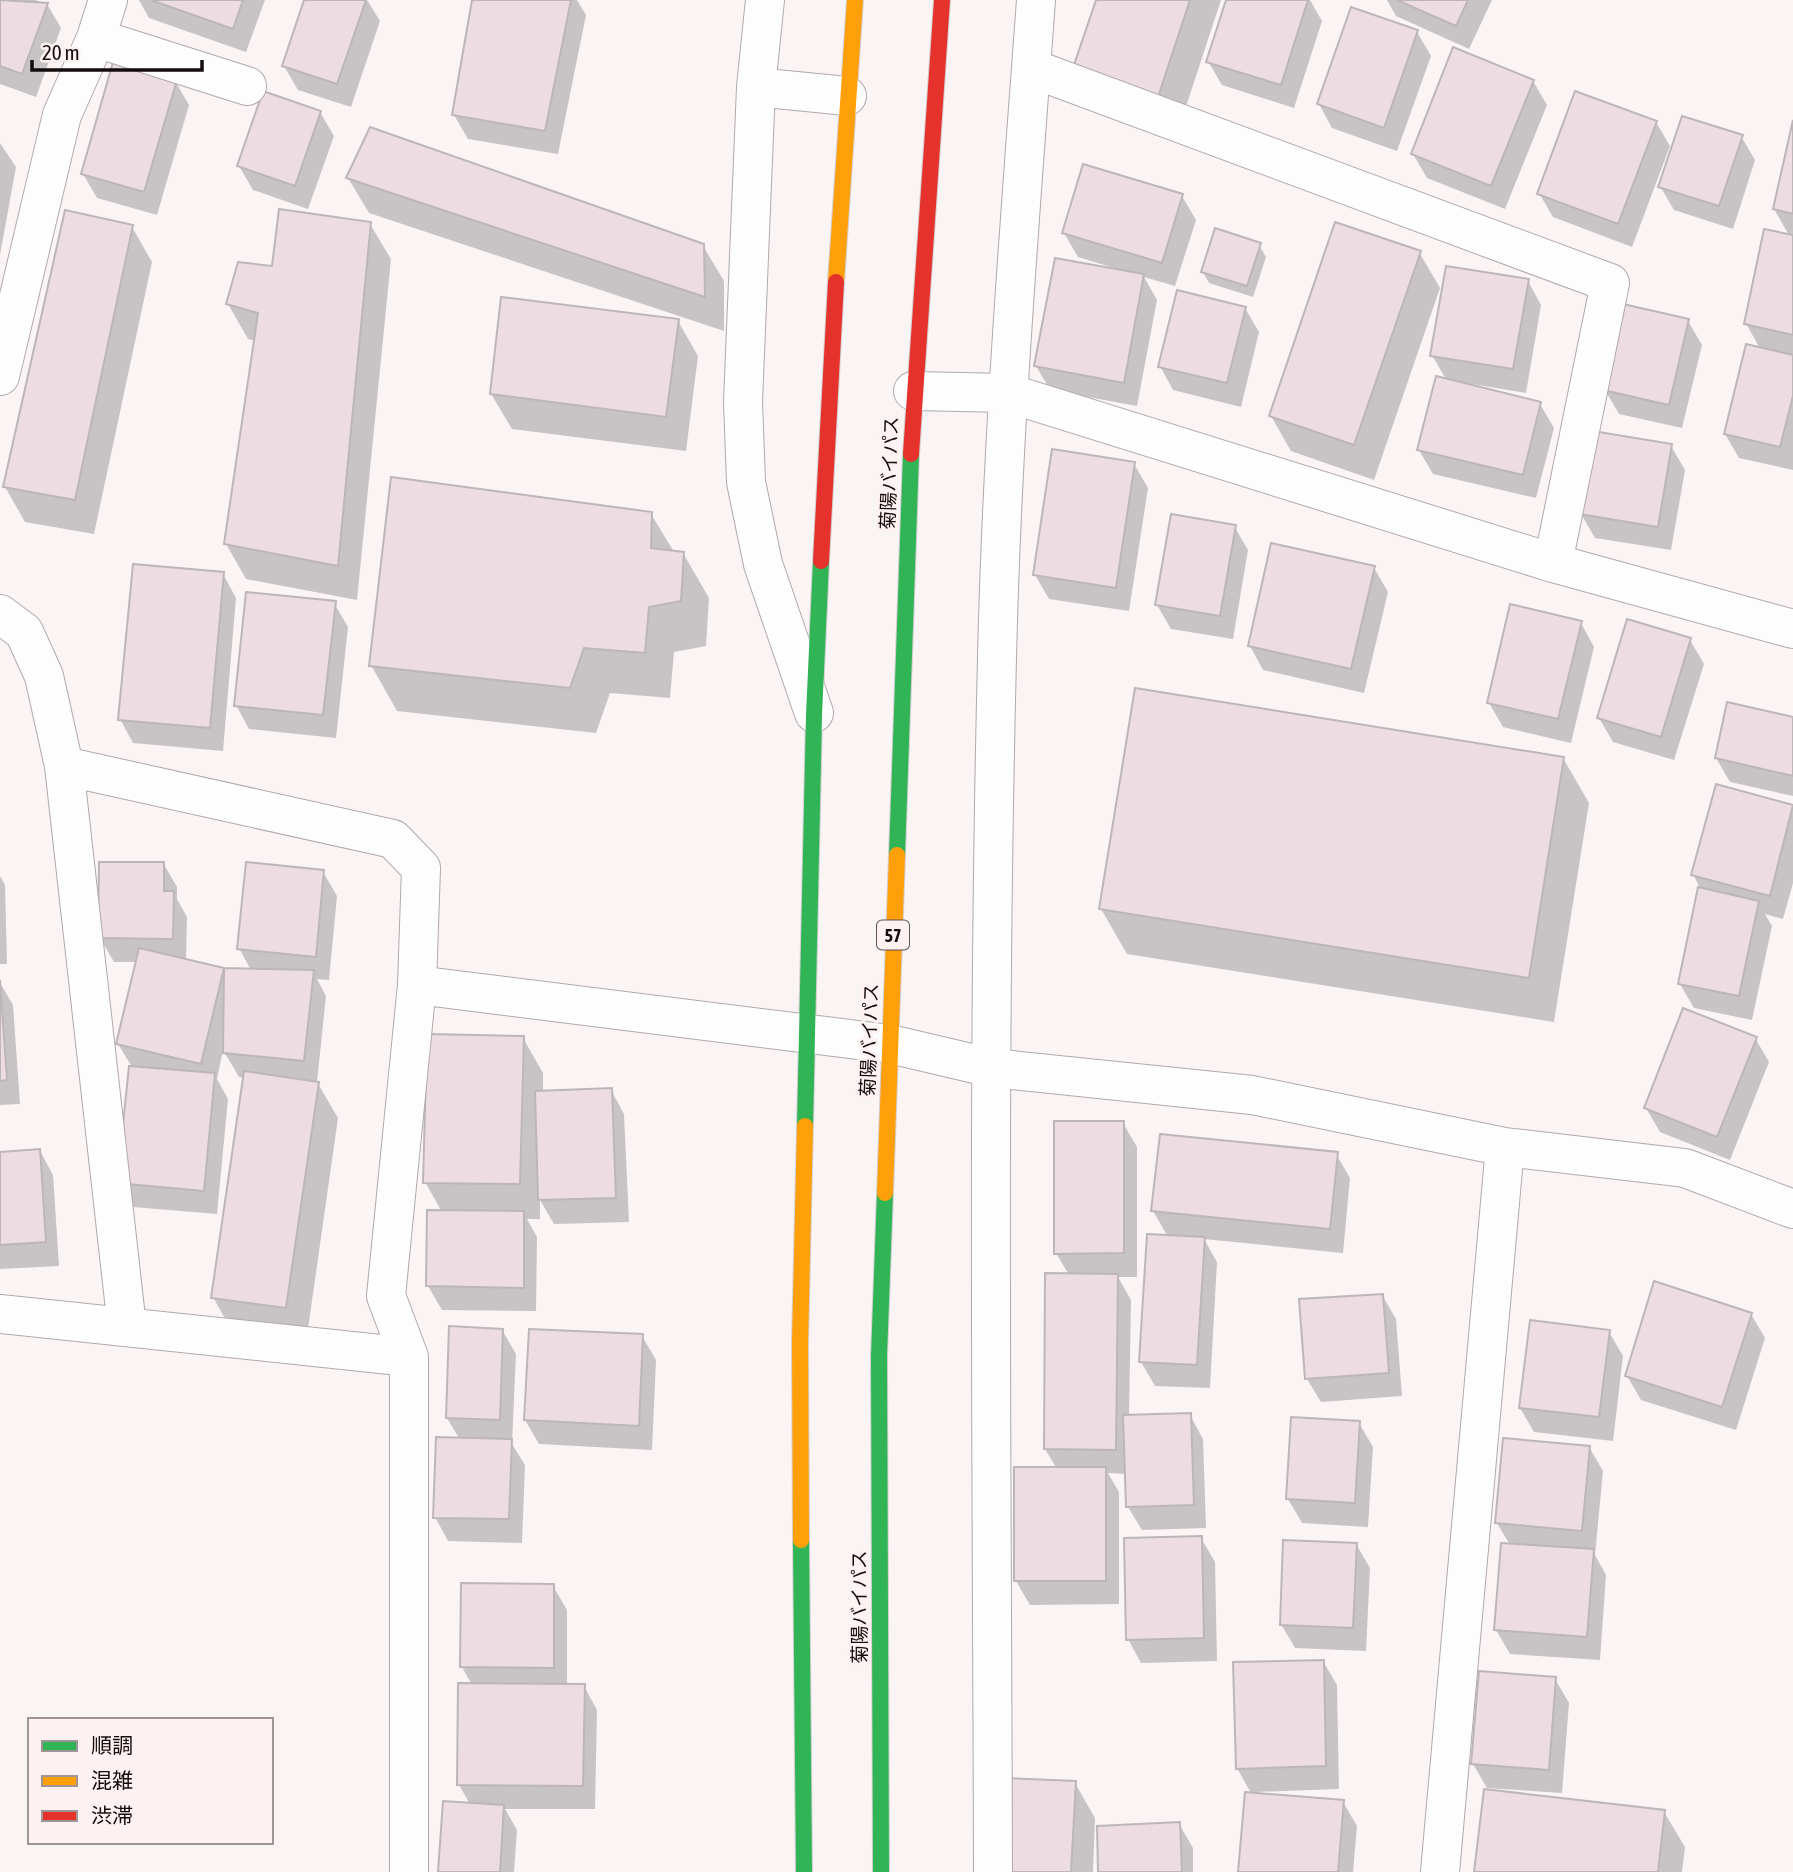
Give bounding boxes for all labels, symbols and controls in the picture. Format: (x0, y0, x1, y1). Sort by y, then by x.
scale bar (32, 28, 201, 72)
text: 20 m (42, 40, 80, 64)
street label: 菊陽バイパス (876, 416, 902, 530)
road number: 57 (877, 920, 909, 950)
street label: 菊陽バイパス (856, 983, 882, 1097)
street label: 菊陽バイパス (848, 1550, 870, 1664)
legend (28, 1718, 273, 1844)
text: 順調 (91, 1733, 133, 1757)
text: 混雑 (91, 1768, 133, 1792)
text: 渋滞 (91, 1803, 133, 1827)

